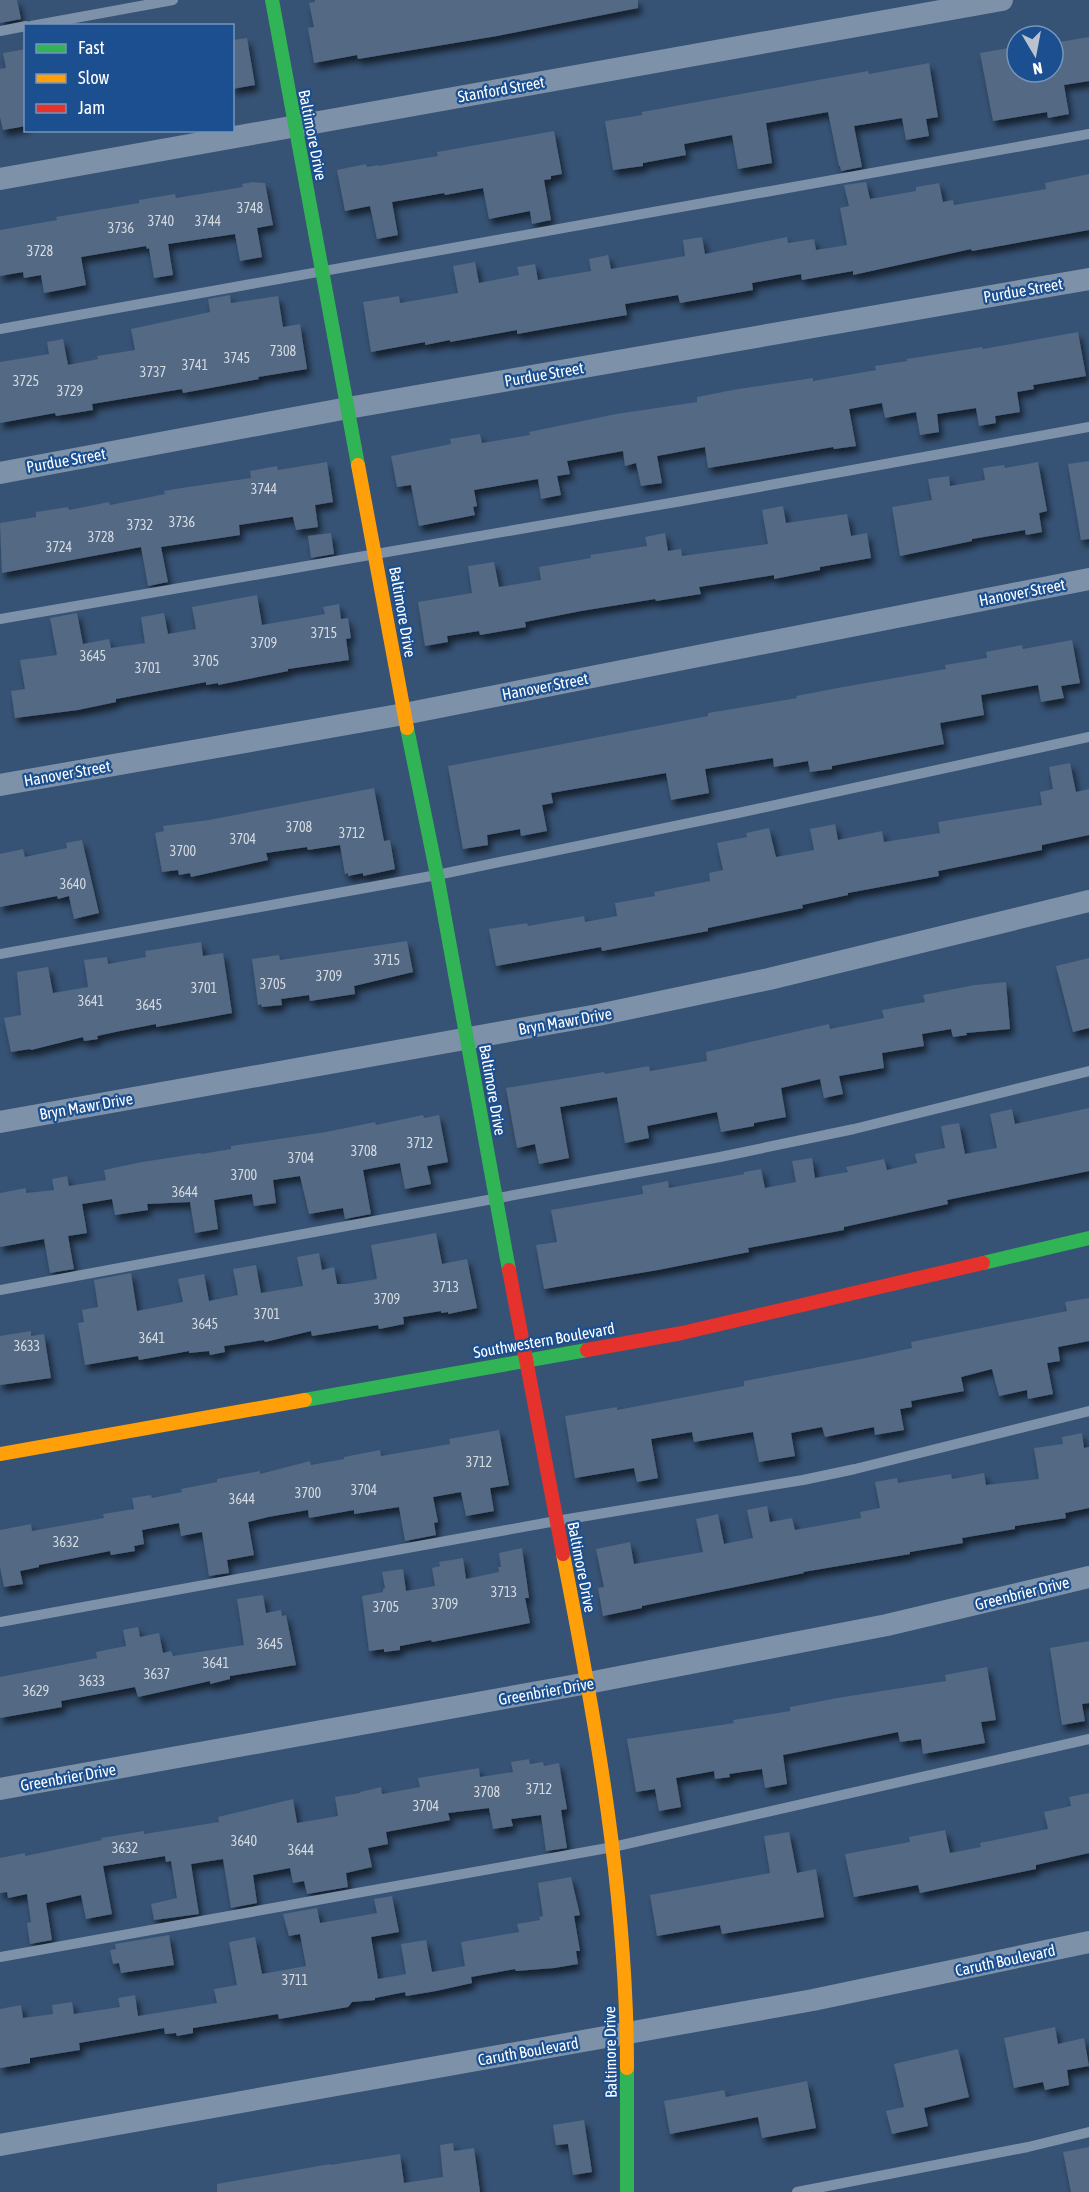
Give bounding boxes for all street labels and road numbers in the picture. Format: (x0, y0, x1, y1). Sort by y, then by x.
street label: Stanford Street (456, 72, 546, 106)
street label: Baltimore Drive (295, 88, 331, 182)
street label: Purdue Street (982, 274, 1064, 306)
street label: Purdue Street (503, 358, 585, 390)
street label: Purdue Street (25, 444, 107, 476)
street label: Baltimore Drive (386, 565, 420, 659)
street label: Hanover Street (977, 575, 1067, 609)
street label: Hanover Street (500, 669, 590, 703)
street label: Hanover Street (22, 756, 112, 789)
street label: Bryn Mawr Drive (517, 1004, 613, 1039)
street label: Baltimore Drive (476, 1043, 510, 1137)
street label: Bryn Mawr Drive (38, 1089, 134, 1124)
street label: Southwestern Boulevard (472, 1319, 616, 1361)
street label: Baltimore Drive (564, 1520, 600, 1614)
street label: Greenbrier Drive (973, 1573, 1071, 1613)
street label: Greenbrier Drive (497, 1674, 595, 1708)
street label: Greenbrier Drive (19, 1760, 117, 1794)
street label: Caruth Boulevard (953, 1941, 1057, 1979)
street label: Baltimore Drive (600, 2006, 620, 2098)
street label: Caruth Boulevard (476, 2033, 580, 2069)

